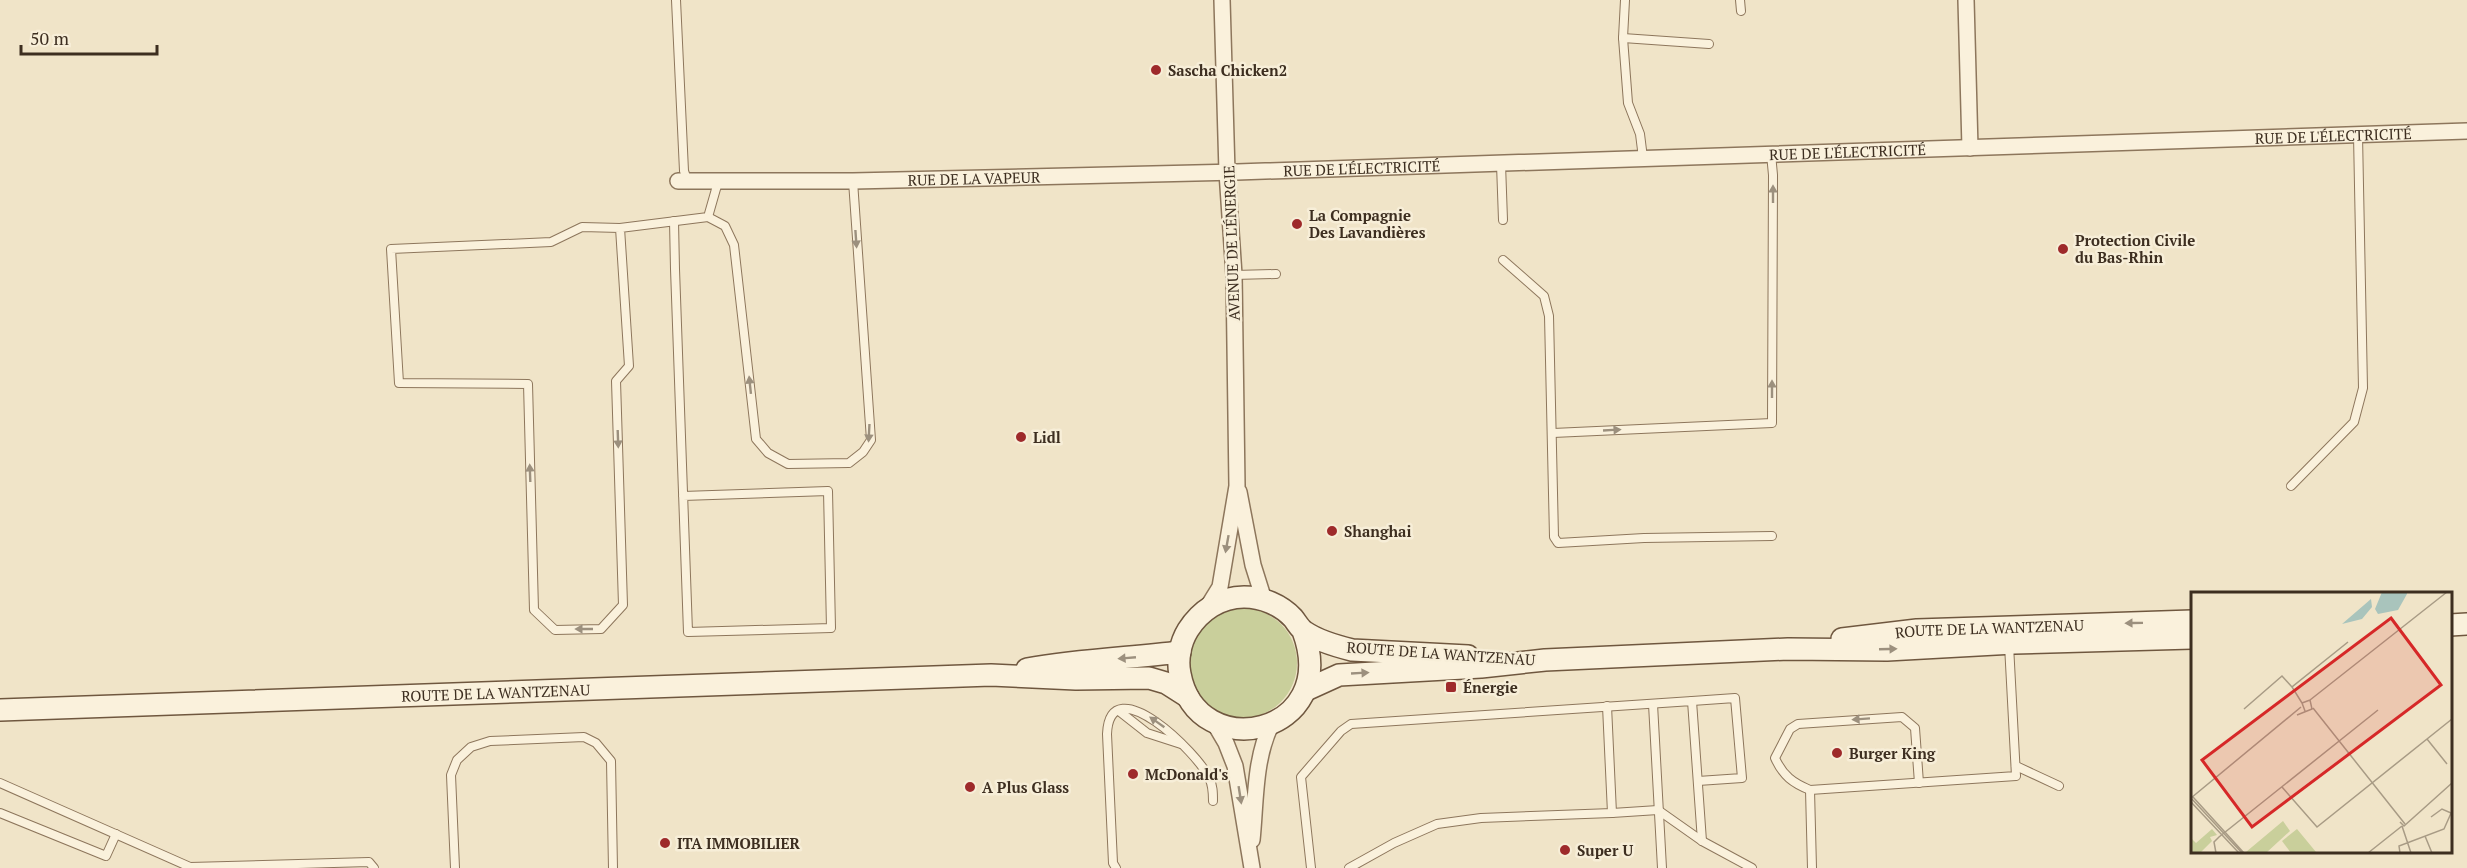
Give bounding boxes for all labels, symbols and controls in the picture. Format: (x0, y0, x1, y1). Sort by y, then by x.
scale bar (21, 18, 158, 56)
text: 50 m (30, 26, 70, 50)
place label: Sascha Chicken2 (1168, 60, 1287, 80)
marker: Sascha Chicken2 (1149, 63, 1163, 77)
street label: RUE DE L'ÉLECTRICITÉ (2254, 123, 2412, 148)
street label: RUE DE L'ÉLECTRICITÉ (1769, 139, 1926, 164)
street label: RUE DE L'ÉLECTRICITÉ (1283, 155, 1441, 180)
street label: AVENUE DE L'ÉNERGIE (1218, 165, 1244, 321)
street label: RUE DE LA VAPEUR (907, 167, 1041, 190)
one-way arrow (1768, 184, 1778, 203)
place label: La Compagnie Des Lavandières (1309, 205, 1426, 242)
marker: La Compagnie Des Lavandières (1290, 217, 1304, 231)
one-way arrow (851, 230, 861, 249)
place label: Protection Civile du Bas-Rhin (2075, 230, 2195, 267)
marker: Protection Civile du Bas-Rhin (2056, 242, 2070, 256)
one-way arrow (745, 375, 755, 394)
one-way arrow (1767, 379, 1777, 398)
one-way arrow (864, 424, 873, 443)
one-way arrow (1602, 426, 1621, 435)
place label: Lidl (1033, 427, 1061, 447)
one-way arrow (613, 430, 623, 449)
marker: Lidl (1014, 430, 1028, 444)
one-way arrow (525, 463, 535, 482)
place label: Shanghai (1344, 521, 1411, 541)
marker: Shanghai (1325, 524, 1339, 538)
one-way arrow (1222, 534, 1231, 553)
inset map (2191, 592, 2452, 853)
street label: ROUTE DE LA WANTZENAU (1894, 615, 2084, 643)
one-way arrow (2125, 618, 2144, 627)
one-way arrow (574, 624, 593, 634)
street label: ROUTE DE LA WANTZENAU (1346, 636, 1536, 670)
one-way arrow (1879, 645, 1898, 654)
one-way arrow (1118, 653, 1137, 663)
one-way arrow (1351, 669, 1370, 678)
place label: Énergie (1463, 677, 1518, 697)
street label: ROUTE DE LA WANTZENAU (401, 679, 591, 706)
marker: Énergie (1444, 680, 1458, 694)
one-way arrow (1852, 715, 1871, 724)
one-way arrow (1150, 716, 1166, 728)
place label: Burger King (1849, 743, 1936, 763)
marker: Burger King (1830, 746, 1844, 760)
place label: McDonald's (1145, 764, 1229, 784)
marker: McDonald's (1126, 767, 1140, 781)
place label: A Plus Glass (982, 777, 1069, 797)
marker: A Plus Glass (963, 780, 977, 794)
one-way arrow (1235, 786, 1244, 805)
place label: ITA IMMOBILIER (677, 833, 801, 853)
marker: ITA IMMOBILIER (658, 836, 672, 850)
place label: Super U (1577, 840, 1633, 860)
marker: Super U (1558, 843, 1572, 857)

